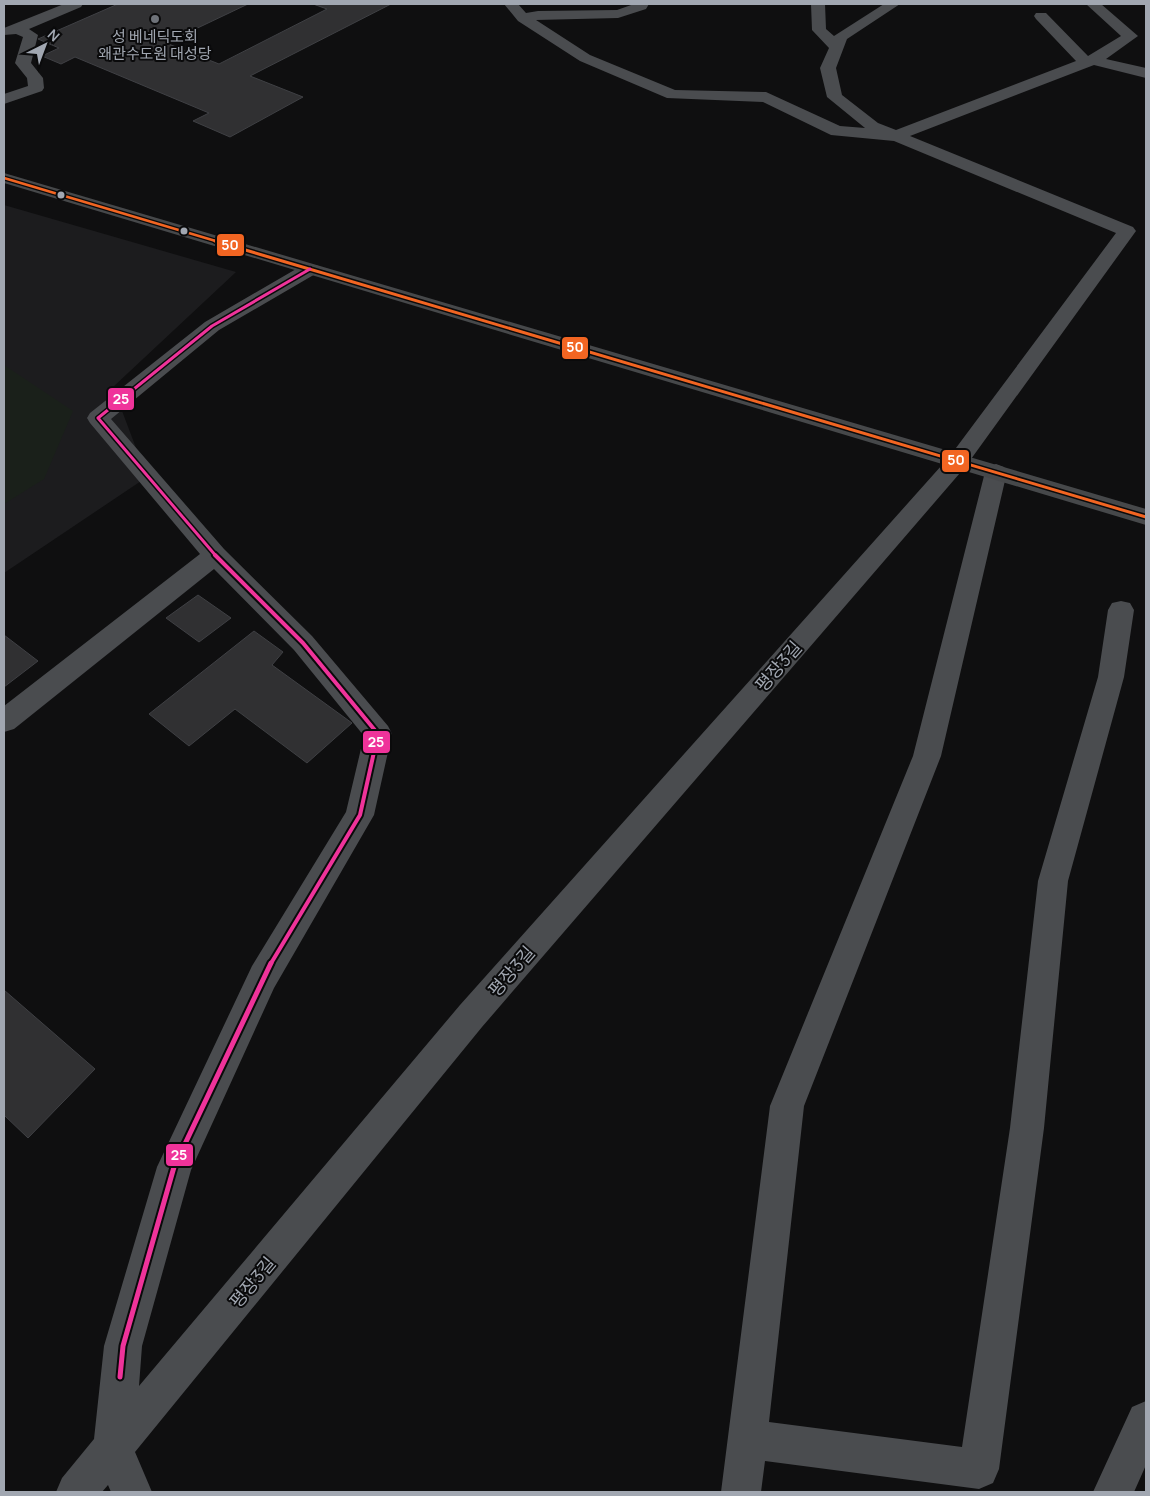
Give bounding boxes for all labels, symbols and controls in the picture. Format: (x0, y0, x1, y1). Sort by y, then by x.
marker: 성 베네딕도회 왜관수도원 대성당 (149, 13, 161, 25)
north arrow (20, 20, 70, 70)
text: N (44, 25, 64, 45)
place label: 성 베네딕도회 왜관수도원 대성당 (98, 26, 212, 64)
unlabelled marker (56, 190, 66, 200)
unlabelled marker (179, 226, 189, 236)
line badge: 50 (216, 233, 245, 257)
text: 50 (221, 235, 239, 254)
line badge: 50 (561, 336, 589, 360)
text: 50 (566, 337, 584, 356)
line badge: 25 (107, 387, 135, 411)
text: 25 (113, 389, 129, 408)
line badge: 50 (941, 449, 970, 473)
text: 50 (947, 450, 965, 469)
street label: 평장3길 (749, 636, 807, 696)
line badge: 25 (362, 730, 391, 754)
text: 25 (368, 732, 384, 751)
street label: 평장3길 (482, 941, 540, 1001)
line badge: 25 (165, 1143, 194, 1167)
text: 25 (171, 1145, 187, 1164)
street label: 평장3길 (224, 1251, 280, 1313)

